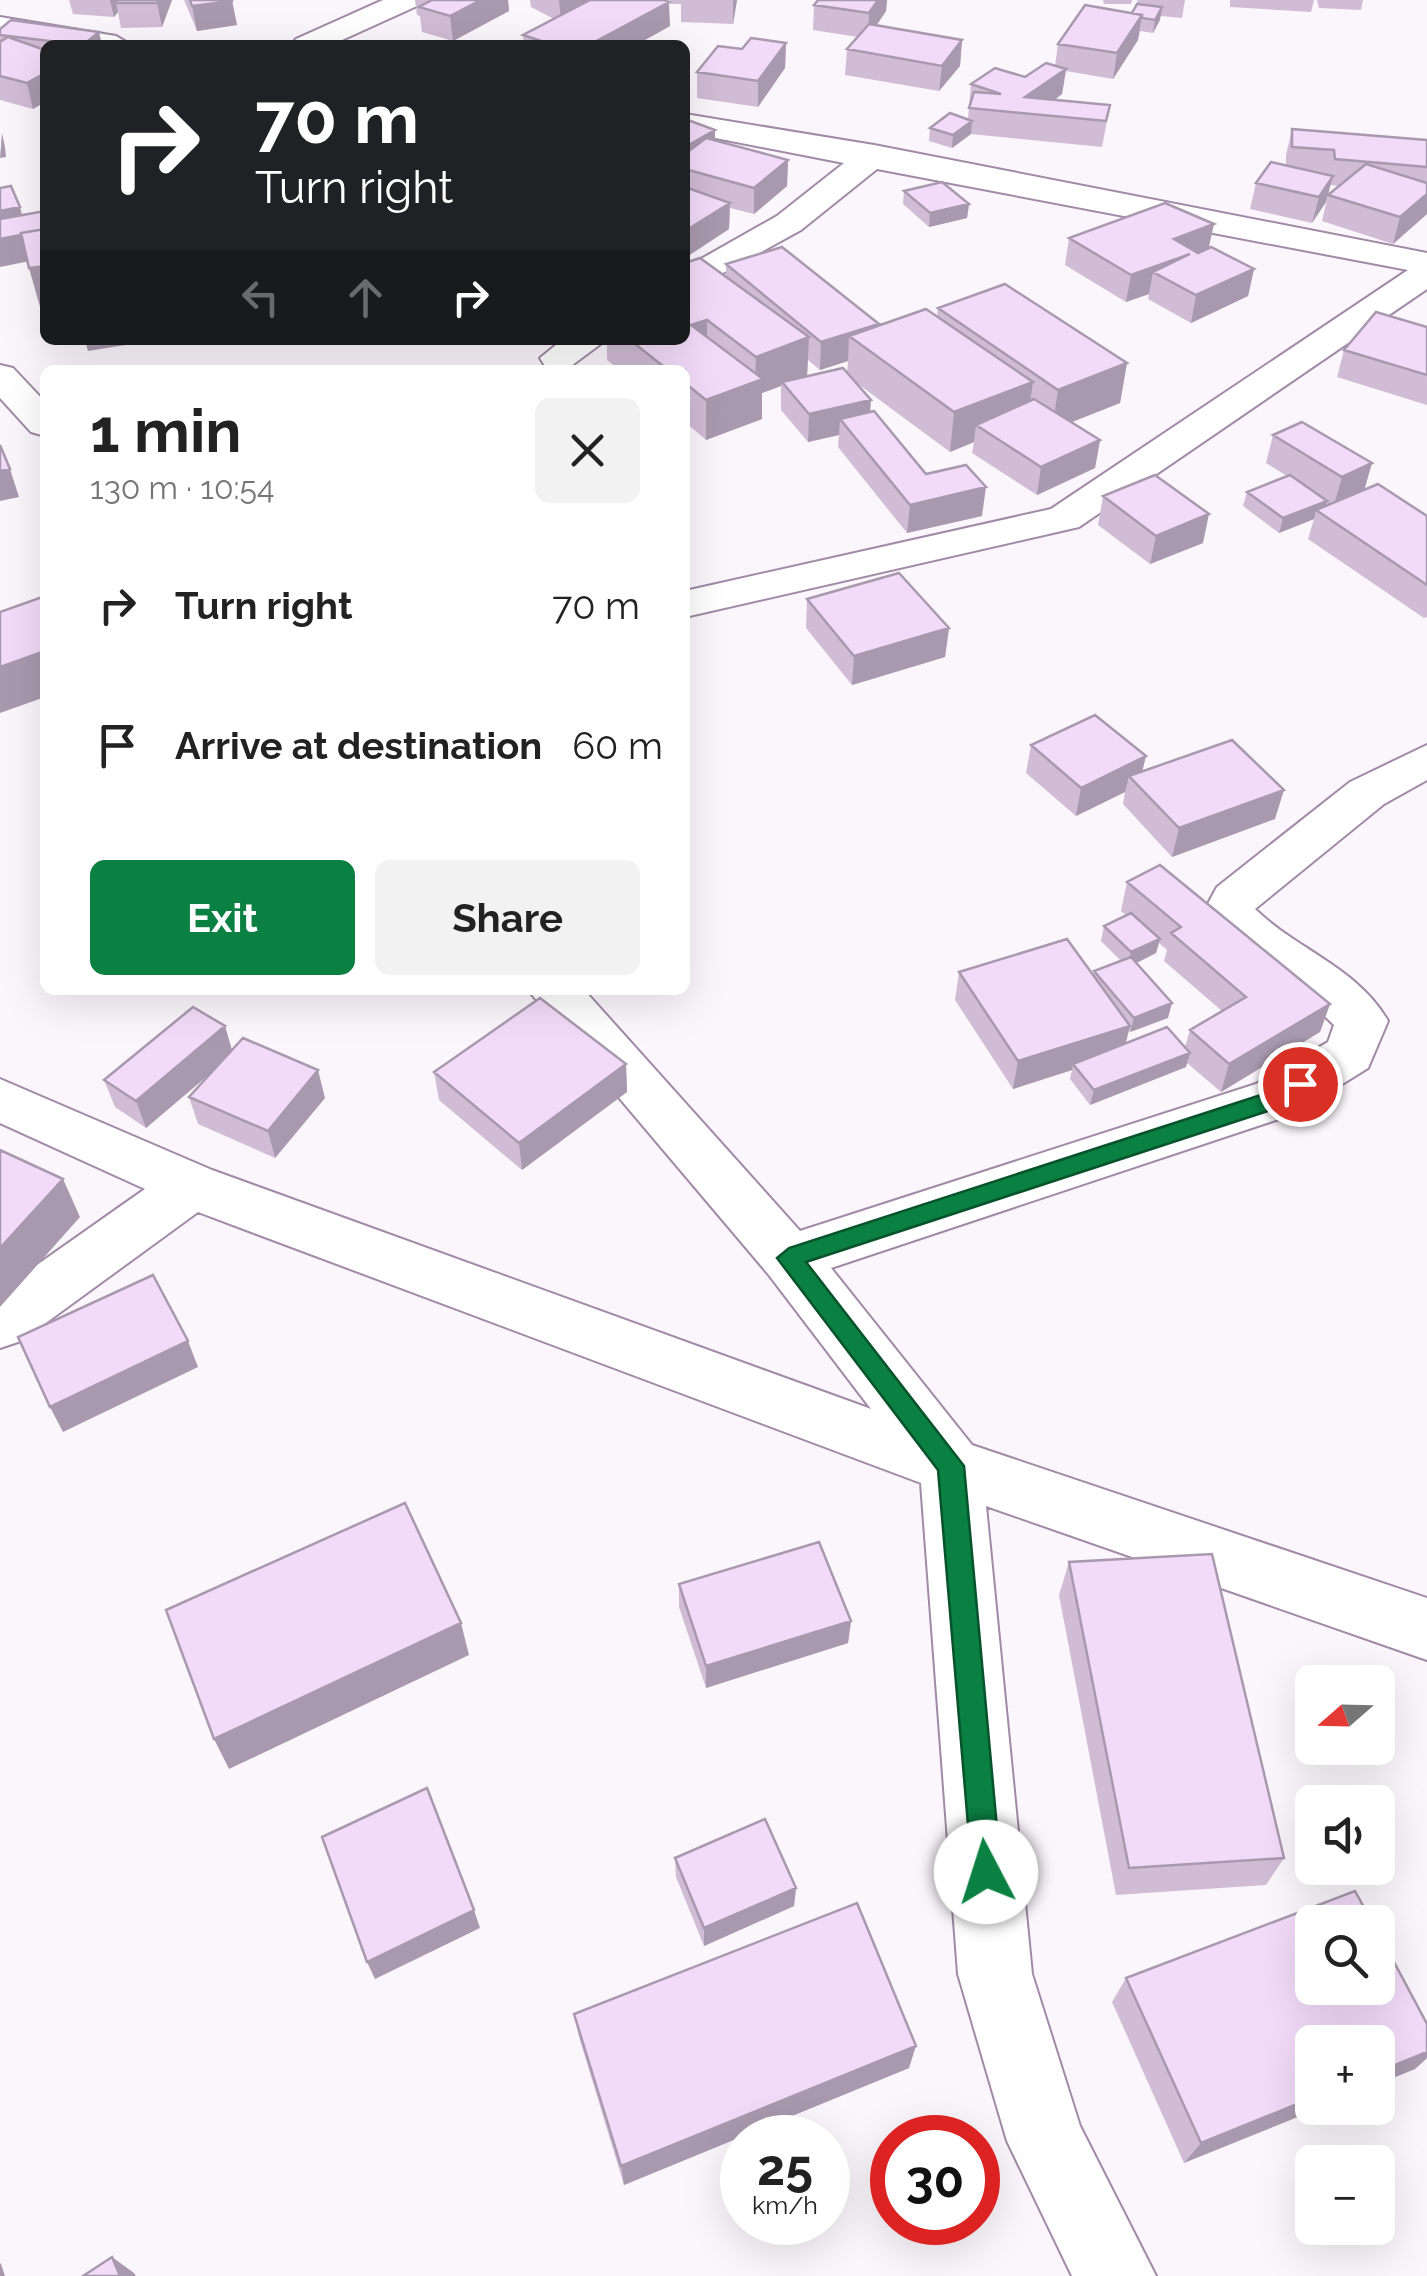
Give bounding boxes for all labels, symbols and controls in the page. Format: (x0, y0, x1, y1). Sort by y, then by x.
text: 70 m (255, 77, 419, 159)
icon: right (90, 80, 220, 210)
text: Turn right (255, 161, 453, 214)
icon: left (233, 270, 288, 325)
icon: ahead (338, 270, 393, 325)
icon: right (443, 270, 498, 325)
text: 1 min (90, 396, 241, 466)
button: close (535, 398, 640, 503)
text: 130 m · 10:54 (90, 469, 275, 506)
icon: right (90, 578, 145, 633)
text: Turn right (175, 583, 352, 628)
text: 70 m (552, 583, 640, 628)
icon: arrive (90, 718, 145, 773)
text: Arrive at destination (175, 723, 542, 768)
text: 60 m (572, 723, 663, 768)
button: Exit (90, 860, 355, 975)
button: Share (375, 860, 640, 975)
pin (1258, 1042, 1343, 1127)
icon: arrive (1273, 1057, 1328, 1112)
north arrow (1295, 1665, 1395, 1765)
map controls (1295, 1665, 1395, 2245)
button: sound (1295, 1785, 1395, 1885)
position arrow (934, 1820, 1038, 1924)
button: search (1295, 1905, 1395, 2005)
button: + (1295, 2025, 1395, 2125)
speed limit sign: 30 (870, 2115, 1000, 2245)
text: 25 (757, 2138, 813, 2197)
button: − (1295, 2145, 1395, 2245)
text: km/h (752, 2190, 818, 2220)

